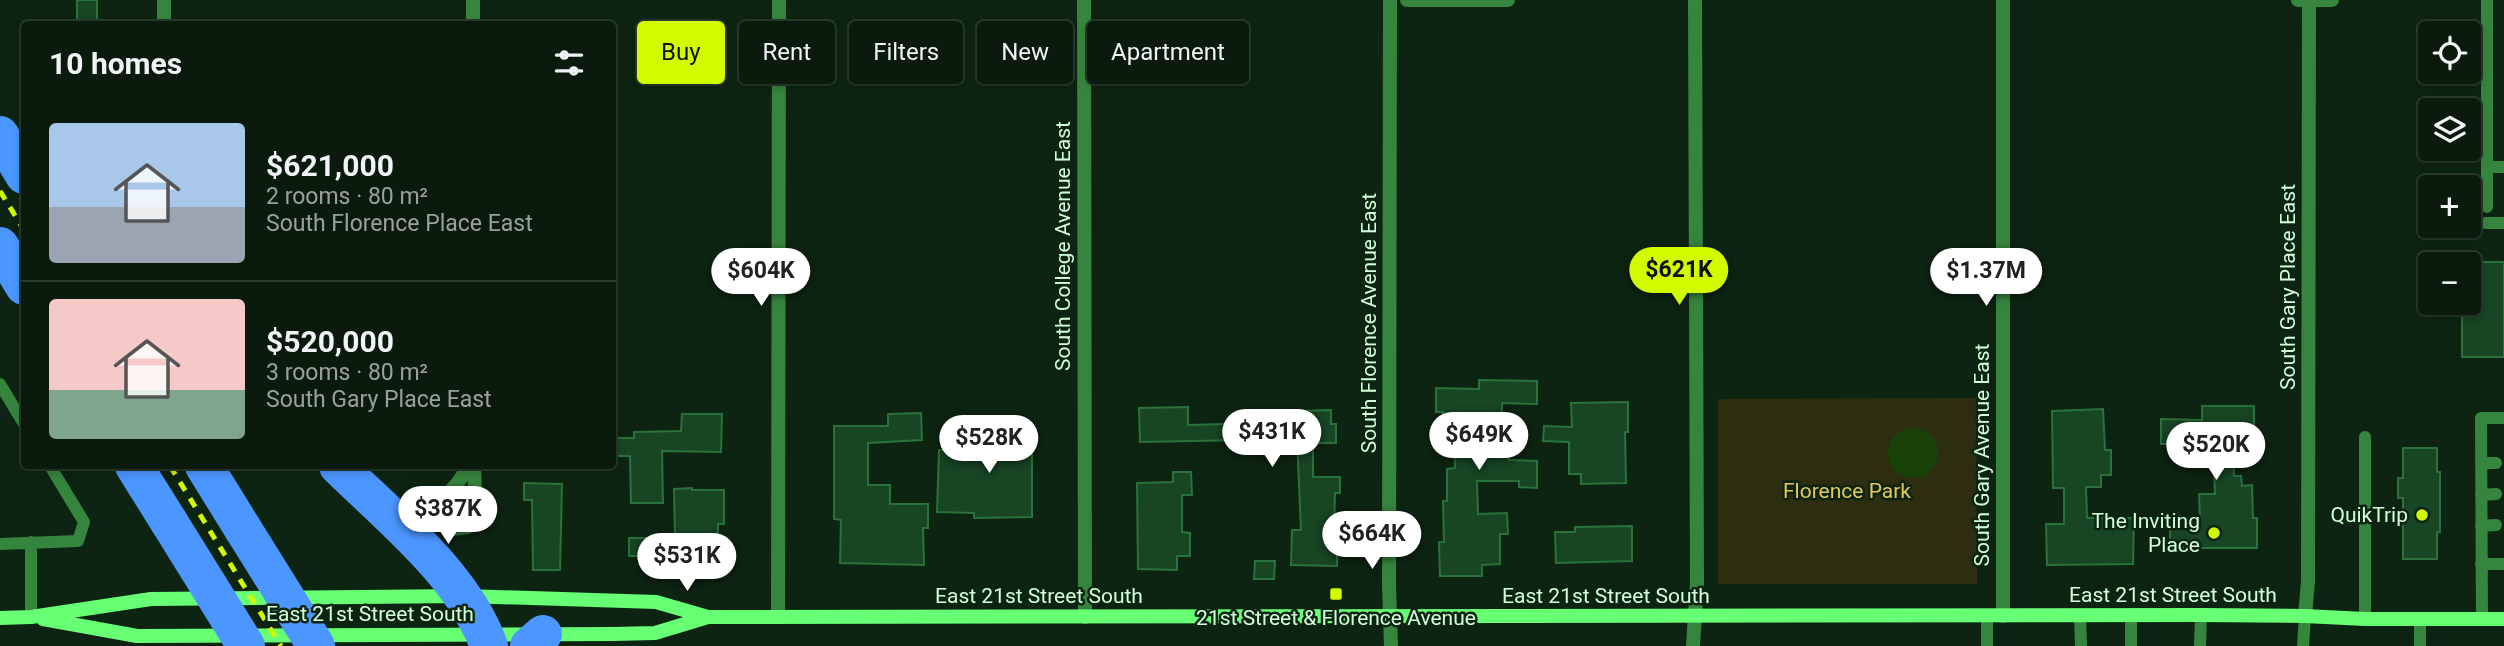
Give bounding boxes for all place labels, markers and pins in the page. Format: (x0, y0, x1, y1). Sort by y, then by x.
pin: $621K (1630, 247, 1728, 307)
pin: $604K (712, 248, 810, 308)
pin: $1.37M (1929, 248, 2043, 308)
pin: $431K (1223, 410, 1321, 469)
pin: $649K (1430, 412, 1528, 472)
pin: $528K (940, 416, 1038, 475)
pin: $520K (2167, 422, 2265, 482)
pin: $387K (399, 486, 497, 546)
place label: QuikTrip (2330, 503, 2408, 527)
marker: QuikTrip (2414, 507, 2430, 523)
place label: The Inviting Place (2092, 509, 2200, 557)
pin: $664K (1323, 512, 1421, 571)
marker: The Inviting Place (2206, 525, 2222, 541)
pin: $531K (638, 534, 736, 593)
marker: 21st Street & Florence Avenue (1328, 586, 1344, 602)
place label: 21st Street & Florence Avenue (1196, 606, 1476, 630)

